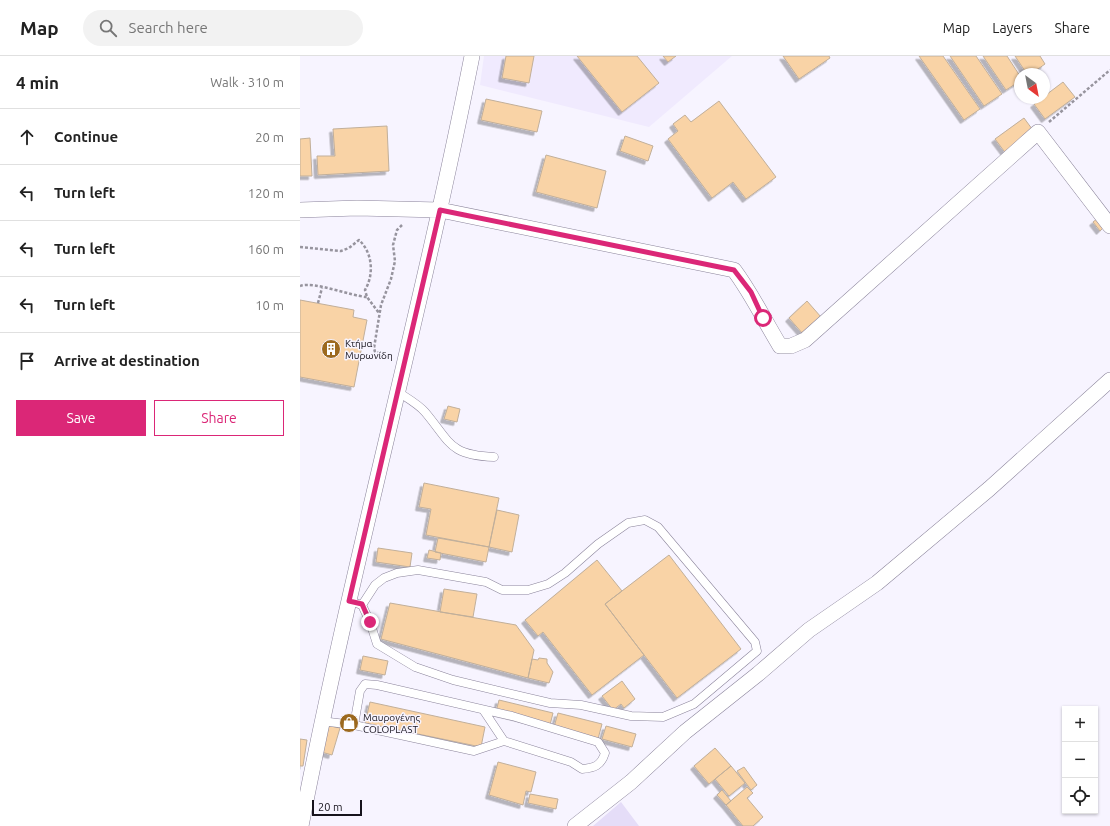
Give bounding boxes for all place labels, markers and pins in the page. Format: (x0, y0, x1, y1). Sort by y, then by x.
building icon: Κτήμα Μυρωνίδη (320, 338, 342, 360)
place label: Κτήμα Μυρωνίδη (345, 338, 393, 361)
shop icon: Μαυρογένης COLOPLAST (338, 712, 360, 734)
place label: Μαυρογένης COLOPLAST (363, 712, 420, 735)

